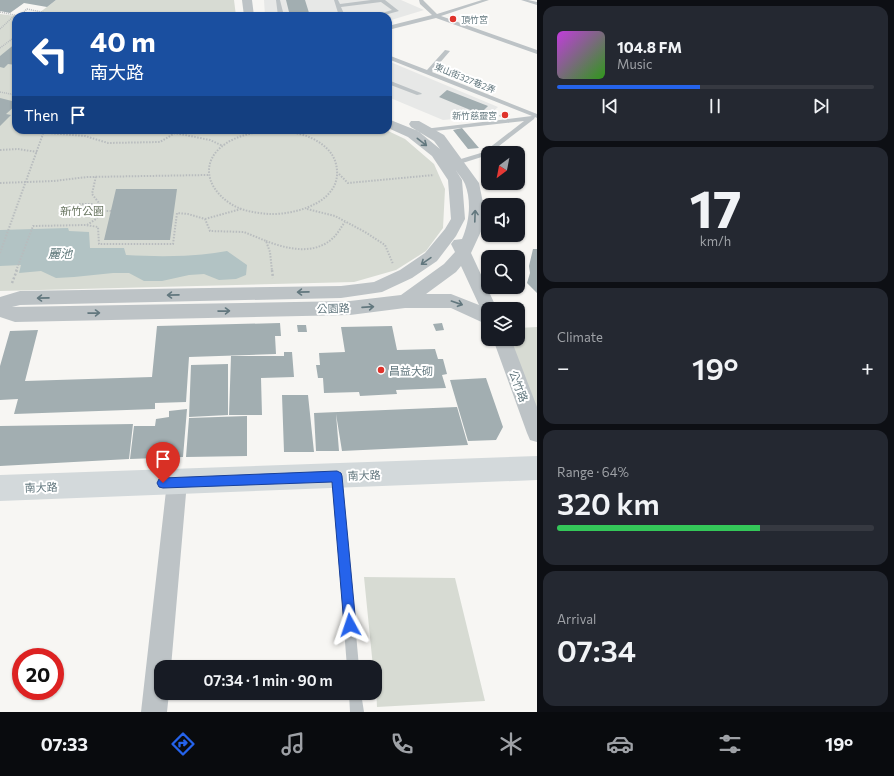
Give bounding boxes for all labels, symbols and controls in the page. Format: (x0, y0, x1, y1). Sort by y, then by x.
marker: 頂竹宮 (448, 14, 458, 24)
place label: 頂竹宮 (461, 14, 488, 25)
text: 40 m (90, 24, 156, 58)
icon: left (24, 28, 76, 80)
text: 104.8 FM (617, 38, 682, 56)
text: Music (617, 56, 652, 72)
text: 南大路 (90, 61, 144, 83)
street label: 東山街327巷2弄 (433, 61, 497, 95)
icon: previous (599, 95, 621, 117)
icon: pause (704, 95, 726, 117)
icon: next (810, 95, 832, 117)
icon: arrive (67, 104, 89, 126)
text: Then (24, 106, 59, 124)
place label: 新竹慈靈宮 (452, 110, 497, 121)
marker: 新竹慈靈宮 (500, 110, 510, 120)
one-way arrow (417, 138, 428, 146)
north arrow (481, 146, 525, 190)
map controls (481, 146, 525, 346)
text: 17 (689, 175, 742, 239)
button: sound (481, 198, 525, 242)
park label: 新竹公園 (60, 204, 104, 217)
one-way arrow (471, 210, 479, 223)
text: km/h (700, 233, 731, 249)
water label: 麗池 (48, 246, 74, 260)
button: search (481, 250, 525, 294)
one-way arrow (420, 256, 431, 265)
one-way arrow (297, 289, 310, 296)
one-way arrow (167, 291, 180, 299)
one-way arrow (37, 294, 50, 302)
one-way arrow (451, 300, 464, 307)
street label: 公園路 (316, 301, 350, 315)
button: layers (481, 302, 525, 346)
one-way arrow (361, 303, 374, 310)
one-way arrow (217, 307, 230, 314)
one-way arrow (87, 309, 100, 317)
text: Climate (557, 329, 603, 345)
text: 19° (692, 349, 738, 386)
text: − (557, 354, 570, 381)
text: + (861, 354, 874, 381)
place label: 昌益大砌 (389, 364, 433, 377)
marker: 昌益大砌 (376, 365, 386, 375)
street label: 公竹路 (507, 368, 531, 404)
pin (146, 442, 180, 483)
icon: arrive (152, 448, 174, 470)
text: Range · 64% (557, 464, 629, 480)
street label: 南大路 (347, 468, 381, 482)
street label: 南大路 (24, 480, 58, 494)
text: 320 km (557, 484, 660, 521)
position arrow (329, 604, 371, 646)
text: Arrival (557, 611, 596, 627)
text: 07:34 (557, 631, 636, 668)
speed limit sign: 20 (12, 648, 64, 700)
text: 07:34 · 1 min · 90 m (203, 671, 333, 689)
icon: directions (169, 730, 197, 758)
icon: music (279, 730, 307, 758)
icon: phone (388, 730, 416, 758)
icon: climate (497, 730, 525, 758)
icon: car (606, 730, 634, 758)
icon: filters (716, 730, 744, 758)
text: 07:33 (41, 733, 88, 755)
text: 19° (825, 733, 853, 755)

